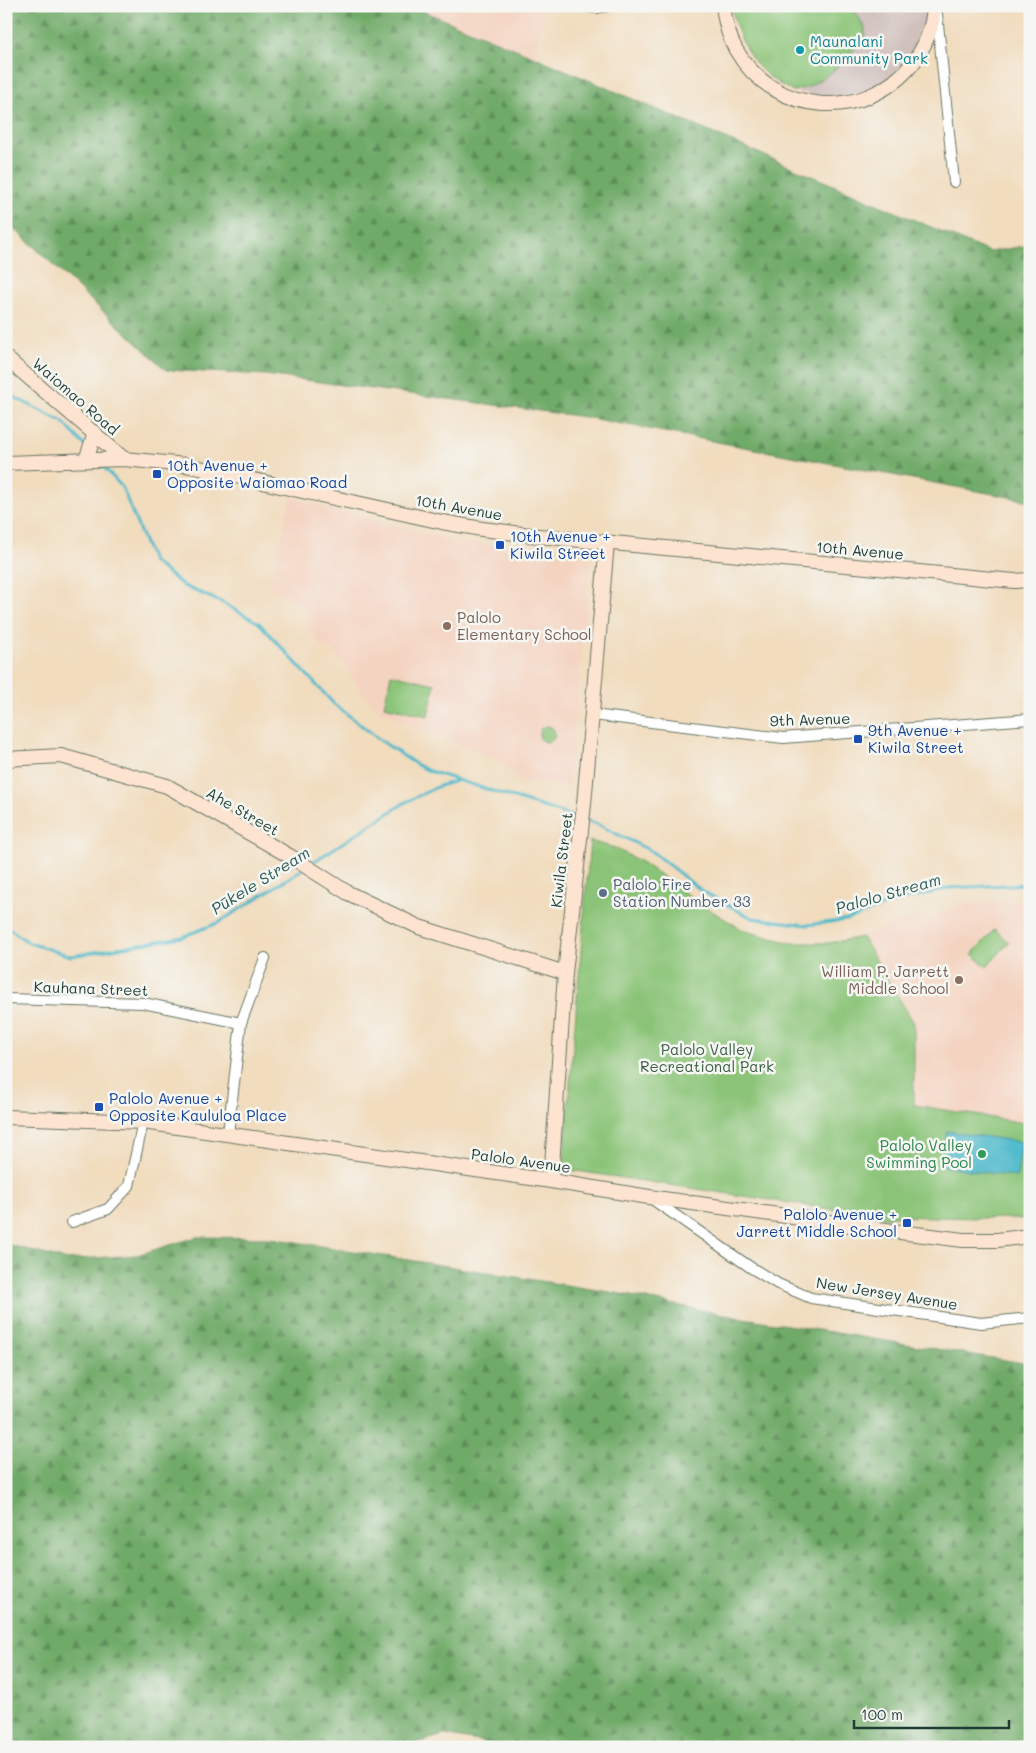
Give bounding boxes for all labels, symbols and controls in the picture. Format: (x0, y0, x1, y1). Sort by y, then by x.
place label: Maunalani Community Park (810, 31, 928, 68)
marker: Maunalani Community Park (794, 44, 806, 56)
street label: Waiomao Road (29, 353, 123, 439)
place label: 10th Avenue + Opposite Waiomao Road (167, 455, 347, 492)
marker: 10th Avenue + Opposite Waiomao Road (151, 468, 163, 480)
street label: 10th Avenue (414, 490, 504, 524)
place label: 10th Avenue + Kiwila Street (510, 526, 611, 563)
street label: 10th Avenue (815, 536, 905, 564)
marker: 10th Avenue + Kiwila Street (494, 539, 506, 551)
place label: Palolo Elementary School (457, 607, 592, 644)
marker: Palolo Elementary School (441, 620, 453, 632)
street label: 9th Avenue (769, 708, 851, 730)
place label: 9th Avenue + Kiwila Street (868, 720, 964, 757)
marker: 9th Avenue + Kiwila Street (852, 733, 864, 745)
street label: Ahe Street (203, 782, 283, 840)
street label: Kiwila Street (545, 811, 577, 909)
water label: Pūkele Stream (207, 841, 313, 919)
water label: Palolo Stream (833, 868, 943, 918)
place label: Palolo Fire Station Number 33 (613, 874, 751, 911)
marker: Palolo Fire Station Number 33 (597, 887, 609, 899)
place label: William P. Jarrett Middle School (821, 961, 949, 998)
marker: William P. Jarrett Middle School (953, 974, 965, 986)
street label: Kauhana Street (33, 976, 149, 1000)
park label: Palolo Valley Recreational Park (640, 1039, 774, 1076)
place label: Palolo Avenue + Opposite Kaululoa Place (109, 1088, 287, 1125)
marker: Palolo Avenue + Opposite Kaululoa Place (93, 1101, 105, 1113)
place label: Palolo Valley Swimming Pool (866, 1135, 972, 1172)
street label: Palolo Avenue (470, 1143, 572, 1177)
marker: Palolo Valley Swimming Pool (976, 1148, 988, 1160)
place label: Palolo Avenue + Jarrett Middle School (736, 1204, 897, 1241)
marker: Palolo Avenue + Jarrett Middle School (901, 1217, 913, 1229)
street label: New Jersey Avenue (815, 1272, 959, 1314)
scale bar (854, 1698, 1008, 1730)
text: 100 m (861, 1704, 903, 1724)

